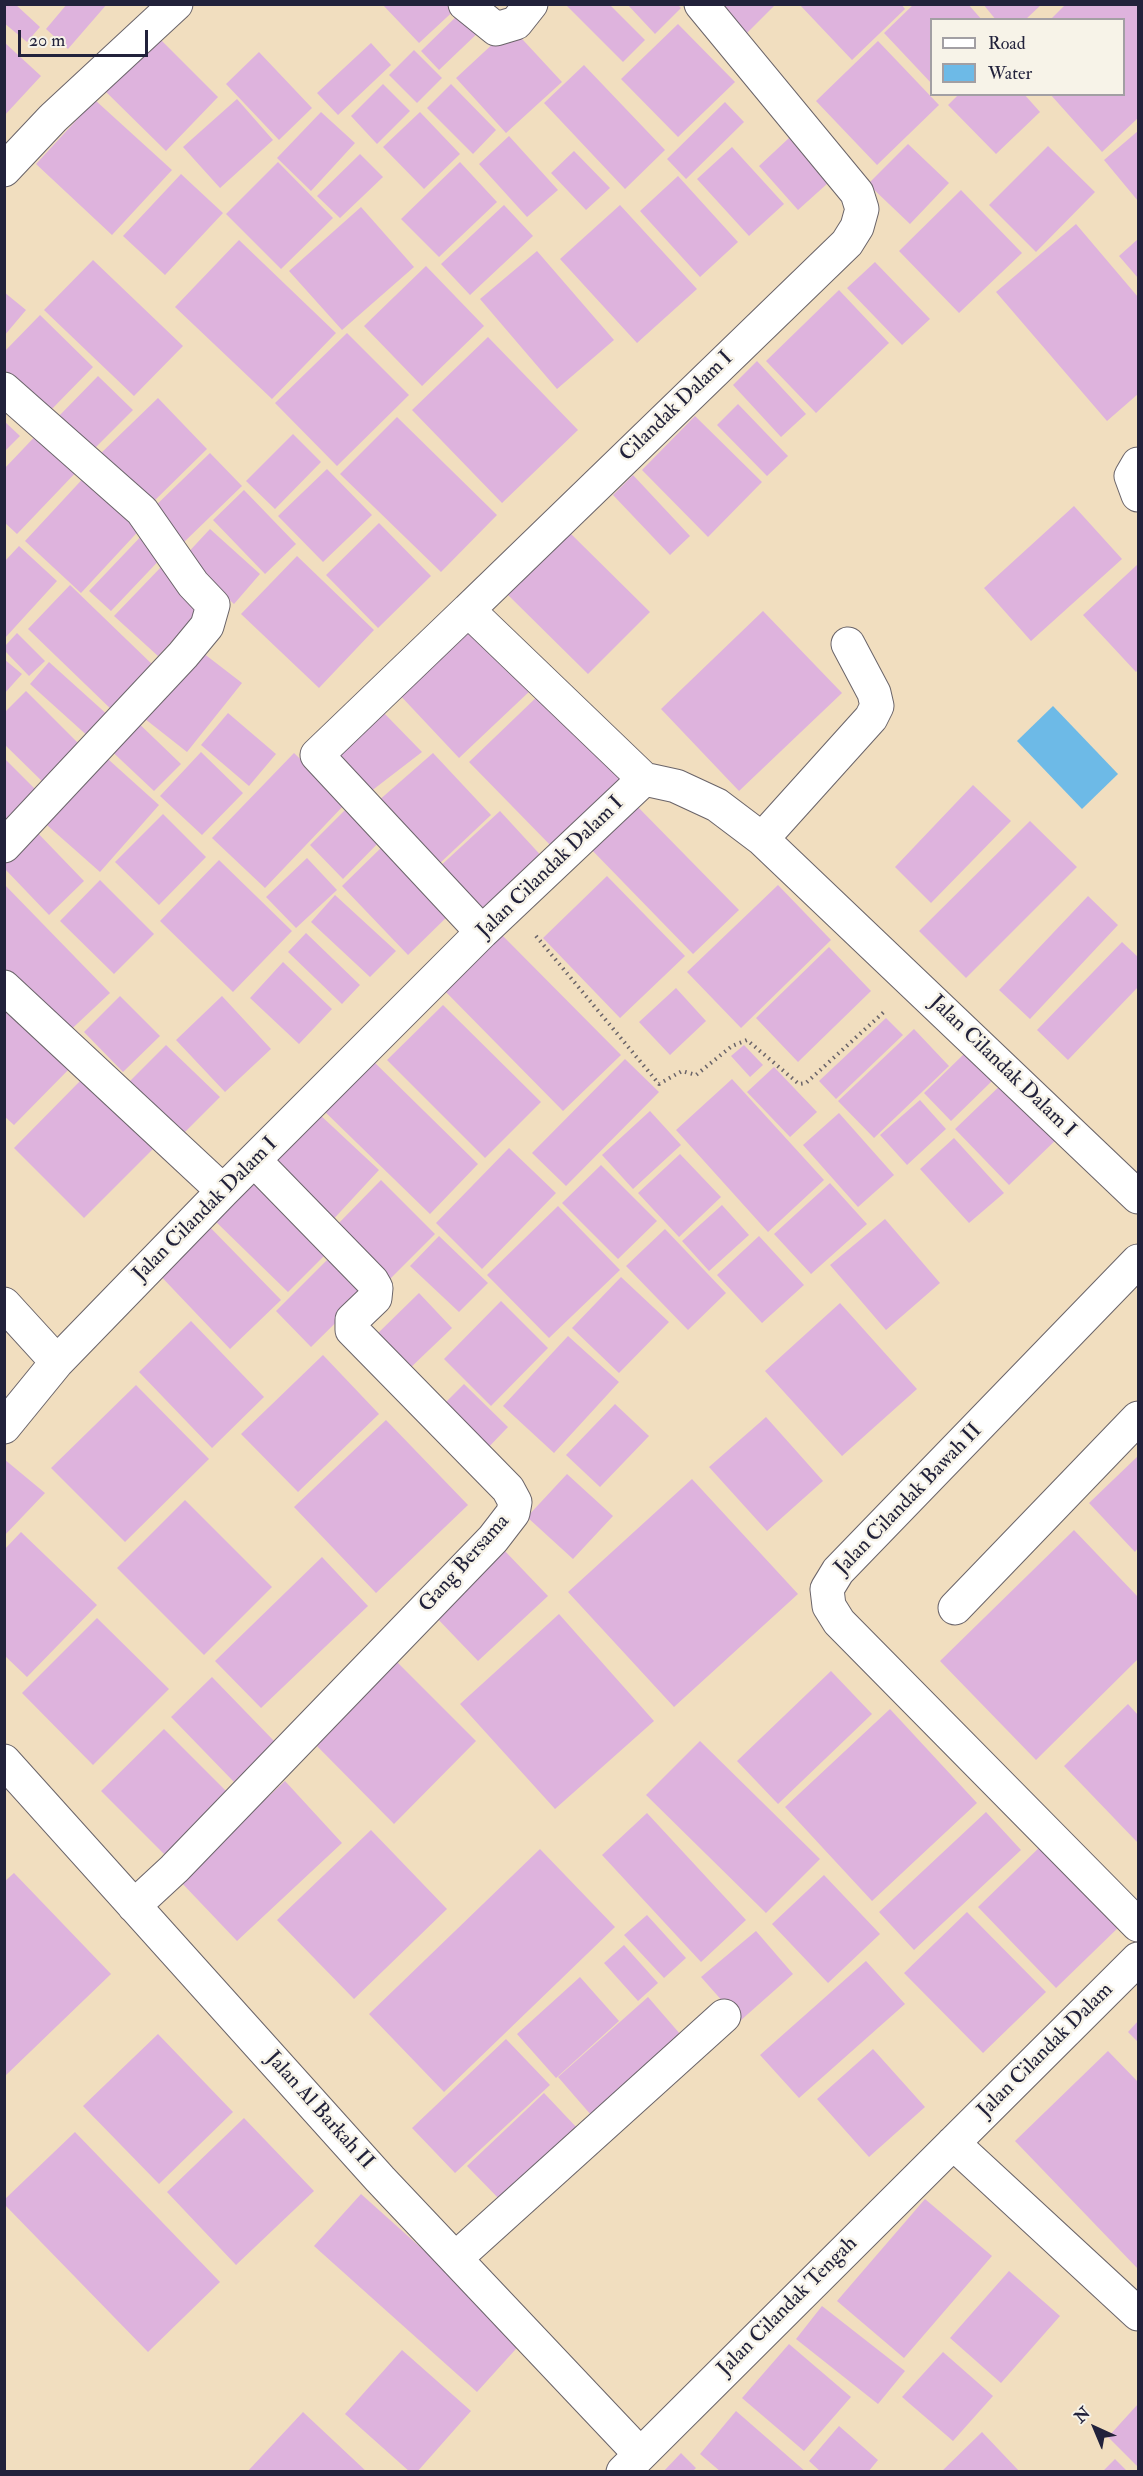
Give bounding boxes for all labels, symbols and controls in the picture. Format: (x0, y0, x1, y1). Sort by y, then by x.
scale bar (21, 18, 152, 56)
legend (930, 18, 1125, 96)
text: 20 m (29, 29, 65, 52)
text: Road (988, 32, 1026, 55)
text: Water (988, 62, 1032, 85)
street label: Cilandak Dalam I (615, 347, 739, 467)
street label: Jalan Cilandak Dalam I (472, 792, 630, 944)
street label: Jalan Cilandak Dalam I (923, 991, 1081, 1143)
street label: Jalan Cilandak Dalam I (129, 1133, 283, 1287)
street label: Jalan Cilandak Bawah II (830, 1419, 988, 1581)
street label: Gang Bersama (414, 1510, 516, 1618)
street label: Jalan Cilandak Dalam (973, 1978, 1119, 2124)
street label: Jalan Al Barkah II (259, 2047, 379, 2175)
street label: Jalan Cilandak Tengah (713, 2232, 863, 2382)
north arrow (1065, 2398, 1125, 2458)
text: N (1070, 2403, 1095, 2427)

